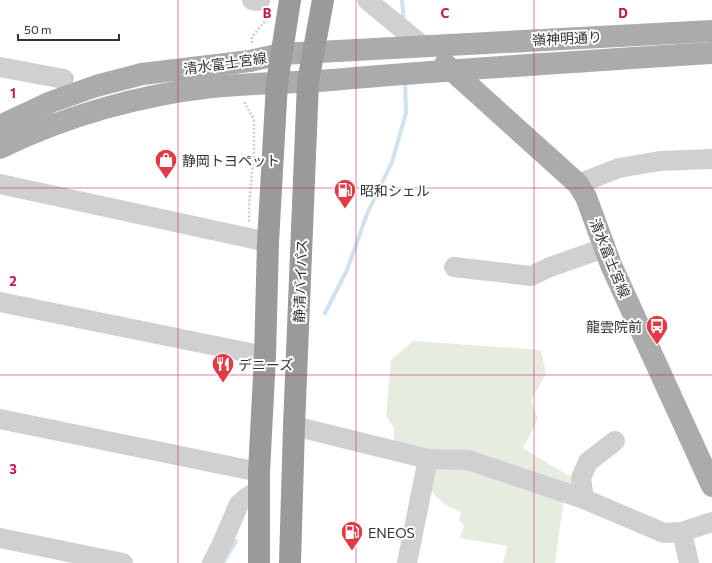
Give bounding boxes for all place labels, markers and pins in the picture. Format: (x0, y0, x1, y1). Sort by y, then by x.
shop icon: 静岡トヨペット (153, 147, 179, 180)
place label: 静岡トヨペット (182, 152, 280, 169)
fuel station icon: 昭和シェル (332, 177, 358, 210)
place label: 昭和シェル (360, 182, 430, 199)
bus stop icon: 龍雲院前 (644, 313, 670, 346)
place label: 龍雲院前 (586, 318, 642, 335)
restaurant icon: デニーズ (210, 351, 236, 384)
place label: デニーズ (238, 356, 293, 373)
fuel station icon: ENEOS (339, 519, 365, 552)
place label: ENEOS (368, 524, 415, 541)

